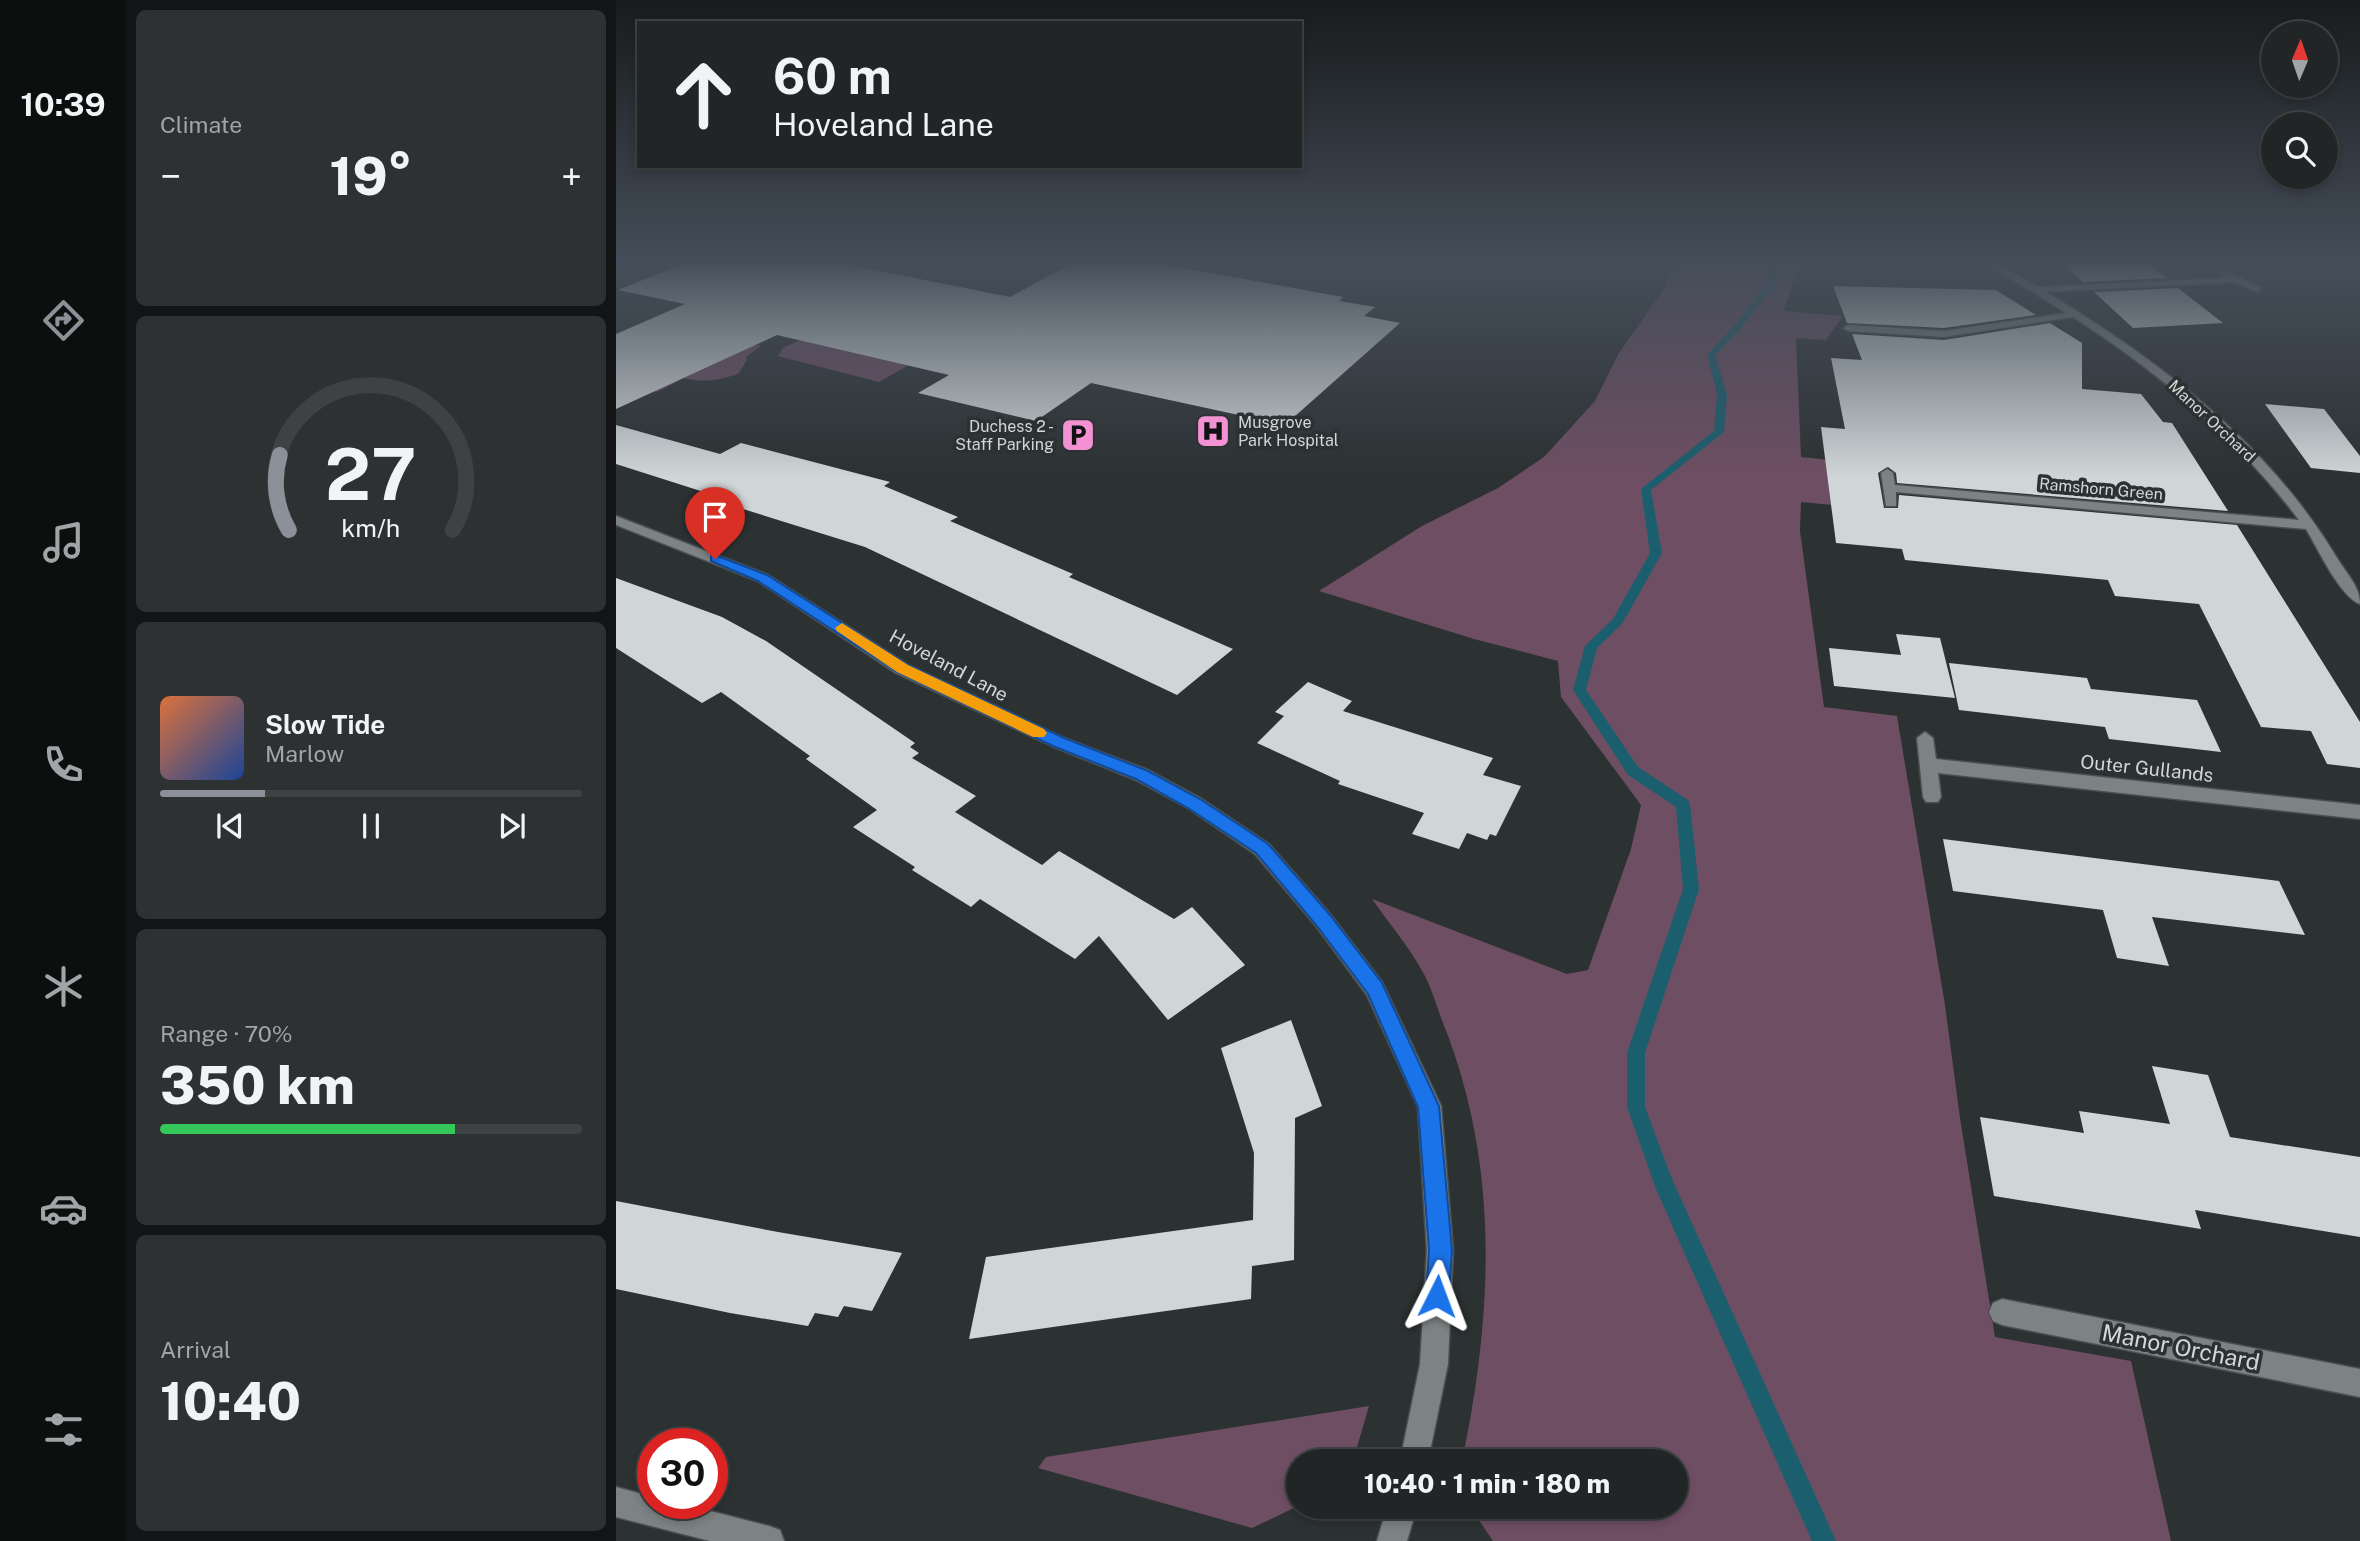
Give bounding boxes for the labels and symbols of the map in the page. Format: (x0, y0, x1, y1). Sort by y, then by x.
north arrow (2261, 21, 2338, 98)
street label: Manor Orchard (2165, 376, 2259, 466)
hospital icon: Musgrove Park Hospital (1194, 412, 1232, 450)
place label: Musgrove Park Hospital (1238, 413, 1339, 450)
parking icon: Duchess 2 - Staff Parking (1059, 416, 1097, 454)
place label: Duchess 2 - Staff Parking (955, 417, 1054, 454)
street label: Ramshorn Green (2038, 474, 2164, 504)
pin (685, 487, 745, 559)
street label: Hoveland Lane (886, 625, 1012, 705)
street label: Outer Gullands (2079, 750, 2215, 786)
position arrow (1400, 1259, 1474, 1333)
street label: Manor Orchard (2100, 1318, 2262, 1376)
speed limit sign: 30 (637, 1428, 728, 1519)

